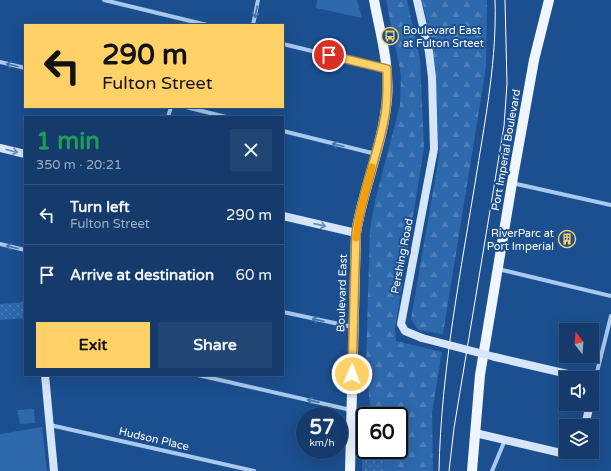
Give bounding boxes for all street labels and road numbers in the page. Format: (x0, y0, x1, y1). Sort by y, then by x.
street label: Port Imperial Boulevard (489, 88, 523, 212)
street label: Pershing Road (388, 217, 416, 295)
street label: Boulevard East (334, 254, 350, 332)
street label: Hudson Place (118, 425, 190, 453)

